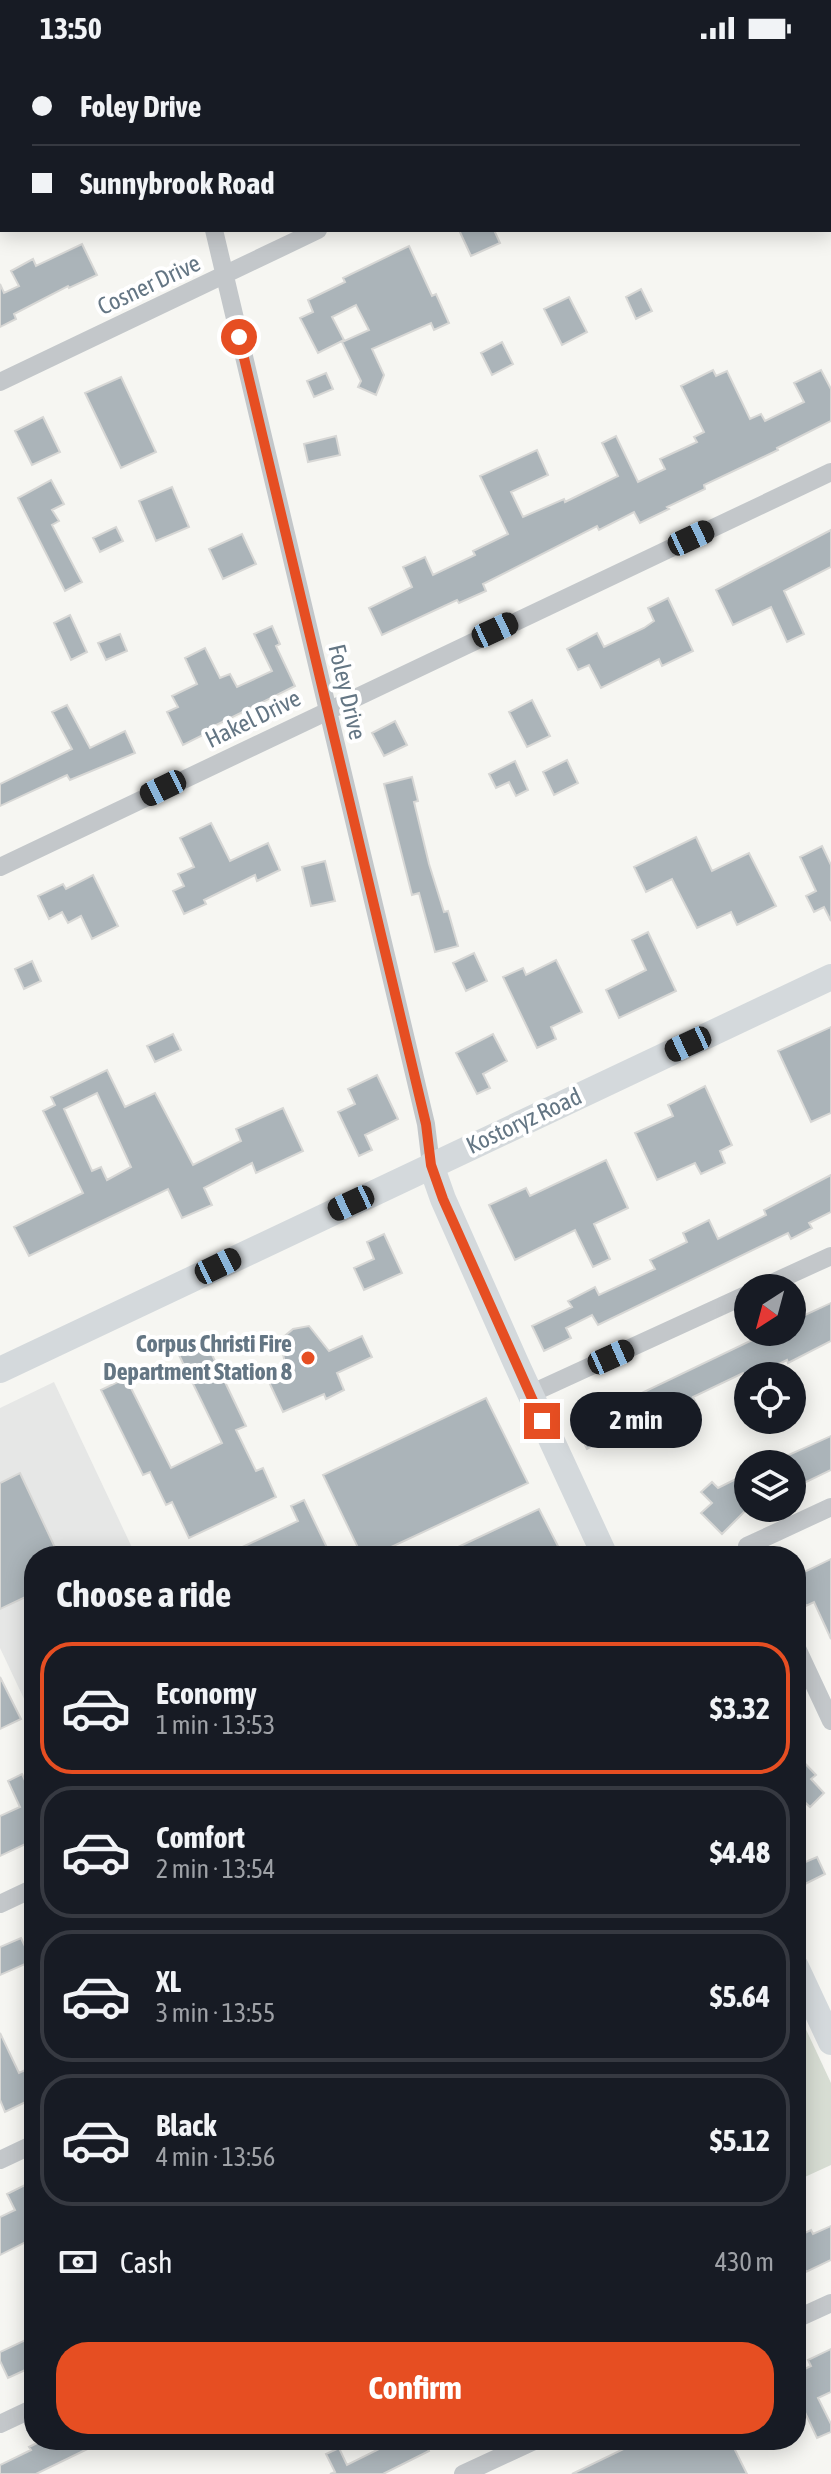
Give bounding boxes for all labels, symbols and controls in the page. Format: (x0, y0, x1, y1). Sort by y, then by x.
text: 13:50 (40, 11, 102, 45)
text: Foley Drive (80, 89, 201, 123)
text: Sunnybrook Road (80, 166, 274, 200)
street label: Cosner Drive (93, 249, 204, 320)
route start (221, 319, 257, 355)
car (664, 517, 718, 559)
car (468, 609, 522, 651)
street label: Foley Drive (323, 642, 372, 742)
street label: Hakel Drive (201, 684, 305, 753)
car (136, 767, 190, 809)
car (661, 1023, 715, 1065)
street label: Kostoryz Road (462, 1082, 586, 1159)
car (324, 1182, 378, 1224)
car (191, 1245, 245, 1287)
north arrow (734, 1274, 806, 1346)
map controls (734, 1274, 806, 1522)
place label: Corpus Christi Fire Department Station 8 (103, 1330, 292, 1385)
car (584, 1336, 638, 1378)
marker: Corpus Christi Fire Department Station 8 (299, 1349, 317, 1367)
button: locate (734, 1362, 806, 1434)
callout: 2 min (570, 1393, 702, 1449)
route end (524, 1403, 560, 1439)
text: 2 min (609, 1405, 663, 1435)
button: layers (734, 1450, 806, 1522)
text: Choose a ride (56, 1573, 231, 1615)
icon: car (60, 1672, 132, 1744)
text: Economy (156, 1676, 257, 1710)
text: $3.32 (710, 1691, 770, 1725)
text: 1 min · 13:53 (156, 1710, 275, 1740)
icon: car (60, 1816, 132, 1888)
text: Comfort (156, 1820, 245, 1854)
text: $4.48 (710, 1835, 770, 1869)
text: 2 min · 13:54 (156, 1854, 275, 1884)
icon: car (60, 1960, 132, 2032)
text: XL (156, 1964, 181, 1998)
text: $5.64 (710, 1979, 770, 2013)
text: 3 min · 13:55 (156, 1998, 275, 2028)
icon: car (60, 2104, 132, 2176)
text: Black (156, 2108, 216, 2142)
text: $5.12 (710, 2123, 770, 2157)
text: 4 min · 13:56 (156, 2142, 275, 2172)
icon: cash (56, 2240, 100, 2284)
text: Cash (120, 2245, 173, 2279)
text: 430 m (715, 2247, 774, 2277)
button: Confirm (56, 2342, 774, 2434)

